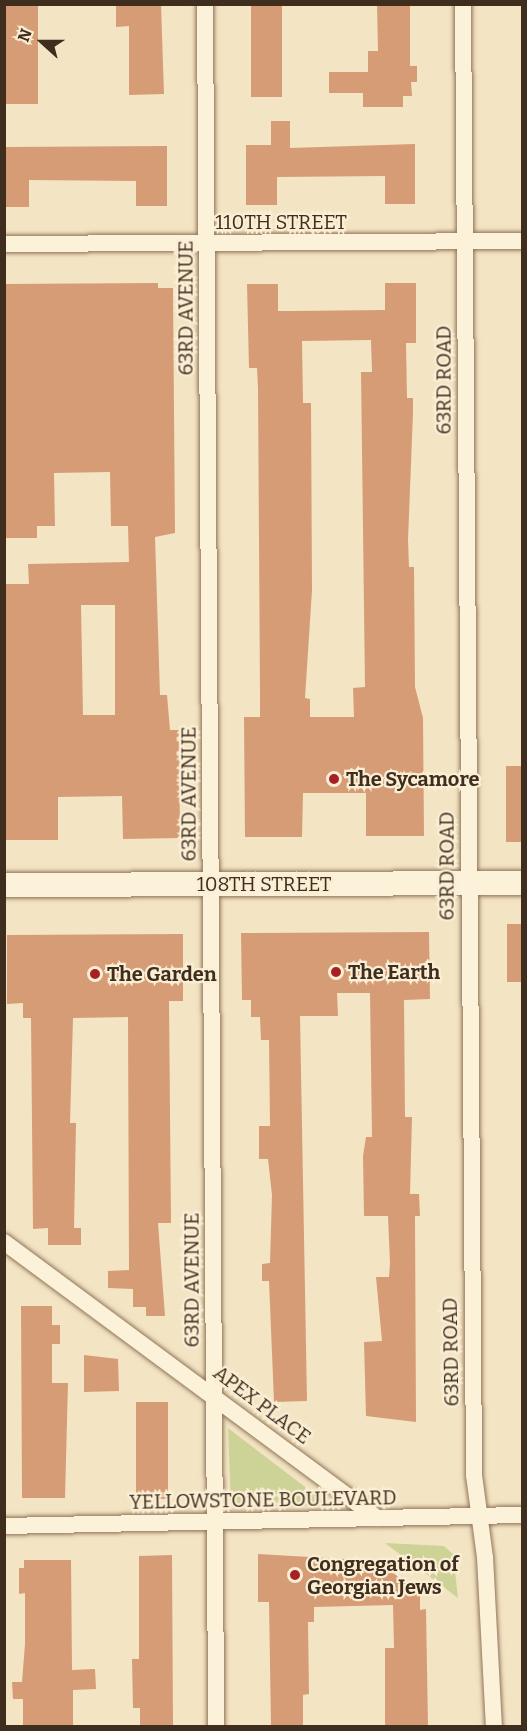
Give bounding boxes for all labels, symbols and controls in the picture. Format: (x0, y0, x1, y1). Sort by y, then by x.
north arrow (12, 12, 72, 72)
text: N (14, 26, 36, 45)
street label: 110TH STREET (215, 210, 347, 234)
street label: 63RD AVENUE (174, 241, 198, 375)
street label: 63RD ROAD (432, 326, 456, 434)
street label: 63RD AVENUE (177, 727, 201, 861)
place label: The Sycamore (346, 767, 479, 791)
marker: The Sycamore (327, 772, 341, 786)
street label: 63RD ROAD (435, 812, 459, 920)
street label: 108TH STREET (197, 872, 331, 896)
place label: The Earth (348, 960, 440, 984)
place label: The Garden (107, 962, 217, 986)
marker: The Earth (329, 965, 343, 979)
marker: The Garden (88, 967, 102, 981)
street label: 63RD AVENUE (180, 1213, 204, 1347)
street label: 63RD ROAD (438, 1297, 464, 1407)
street label: APEX PLACE (209, 1361, 315, 1449)
street label: YELLOWSTONE BOULEVARD (129, 1486, 397, 1514)
place label: Congregation of Georgian Jews (307, 1552, 459, 1599)
marker: Congregation of Georgian Jews (288, 1568, 302, 1582)

